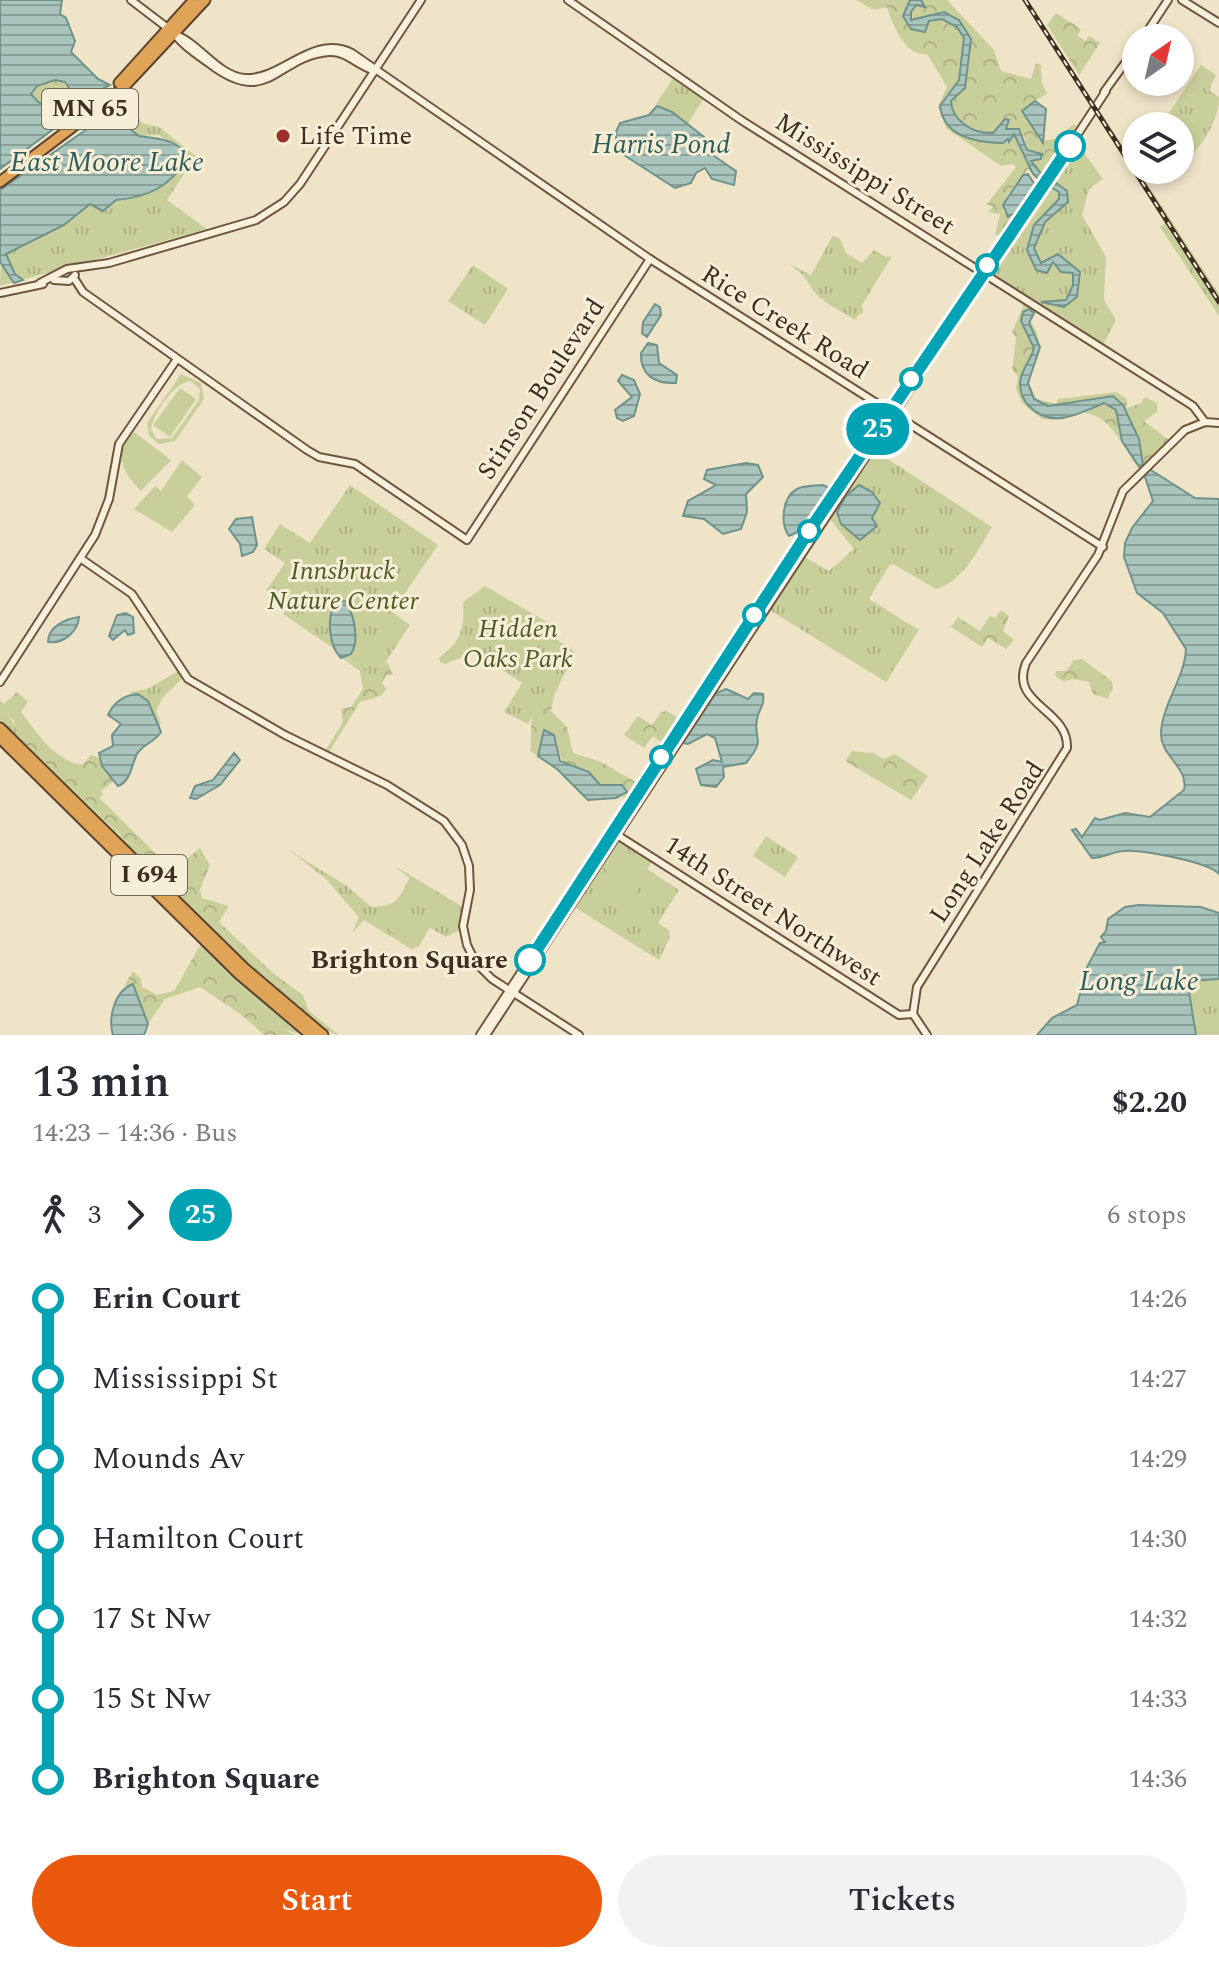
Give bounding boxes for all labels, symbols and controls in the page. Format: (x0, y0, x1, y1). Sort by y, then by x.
north arrow (1122, 24, 1194, 96)
map controls (1122, 24, 1194, 184)
road number: MN 65 (42, 89, 138, 129)
street label: Mississippi Street (767, 102, 963, 246)
button: layers (1122, 112, 1194, 184)
place label: Life Time (299, 116, 412, 156)
water label: Harris Pond (592, 123, 730, 166)
marker: Life Time (274, 127, 292, 145)
unlabelled marker (1055, 131, 1085, 161)
water label: East Moore Lake (10, 141, 204, 184)
street label: Rice Creek Road (693, 254, 877, 390)
unlabelled marker (976, 254, 998, 276)
street label: Stinson Boulevard (467, 290, 615, 488)
unlabelled marker (900, 368, 922, 390)
line badge: 25 (842, 403, 914, 455)
text: 25 (862, 407, 894, 450)
unlabelled marker (798, 520, 820, 542)
park label: Innsbruck Nature Center (267, 551, 420, 621)
unlabelled marker (743, 604, 765, 626)
park label: Hidden Oaks Park (463, 609, 573, 679)
unlabelled marker (650, 746, 672, 768)
street label: Long Lake Road (919, 753, 1055, 931)
street label: 14th Street Northwest (656, 825, 890, 997)
road number: I 694 (111, 855, 187, 895)
place label: Brighton Square (310, 940, 508, 980)
marker: Brighton Square (515, 945, 545, 975)
water label: Long Lake (1079, 960, 1199, 1003)
text: 13 min (32, 1049, 170, 1116)
text: $2.20 (1112, 1080, 1187, 1126)
text: 14:23 – 14:36 · Bus (32, 1113, 237, 1153)
icon: walk (32, 1193, 76, 1237)
icon: forward (113, 1193, 157, 1237)
text: 25 (185, 1193, 216, 1236)
text: 3 (88, 1195, 101, 1235)
text: 6 stops (1107, 1195, 1187, 1235)
text: Erin Court (92, 1276, 241, 1322)
text: 14:26 (1128, 1279, 1187, 1319)
text: Mississippi St (92, 1356, 278, 1402)
text: 14:27 (1128, 1359, 1187, 1399)
text: Mounds Av (92, 1436, 244, 1482)
text: 14:29 (1128, 1439, 1187, 1479)
text: Hamilton Court (92, 1516, 304, 1562)
text: 14:30 (1128, 1519, 1187, 1559)
text: 17 St Nw (92, 1596, 210, 1642)
text: 14:32 (1128, 1599, 1187, 1639)
text: 15 St Nw (92, 1676, 210, 1722)
text: 14:33 (1128, 1679, 1187, 1719)
text: Brighton Square (92, 1756, 320, 1802)
text: 14:36 (1128, 1759, 1187, 1799)
button: Start (32, 1855, 602, 1947)
button: Tickets (618, 1855, 1187, 1947)

